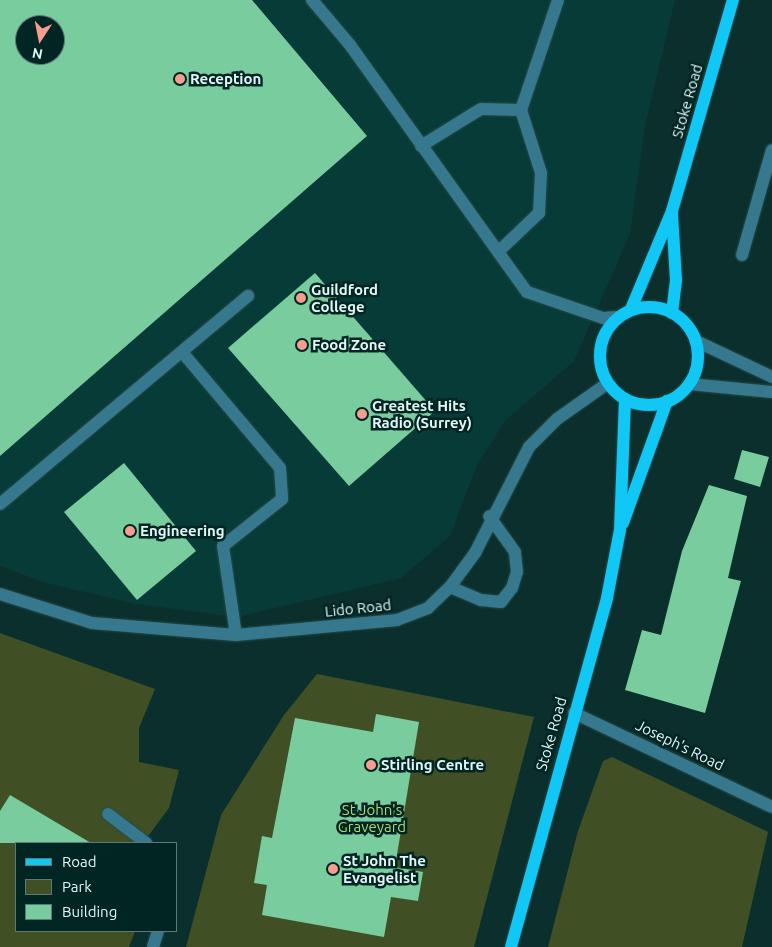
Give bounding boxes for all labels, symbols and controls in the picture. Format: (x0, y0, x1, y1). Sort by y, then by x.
north arrow (15, 15, 65, 65)
text: N (31, 45, 44, 63)
street label: Stoke Road (668, 62, 706, 140)
place label: Reception (190, 70, 261, 88)
marker: Reception (174, 73, 186, 85)
place label: Guildford College (311, 280, 378, 315)
marker: Guildford College (295, 292, 307, 304)
place label: Food Zone (312, 336, 386, 354)
marker: Food Zone (296, 339, 308, 351)
place label: Greatest Hits Radio (Surrey) (372, 396, 472, 431)
marker: Greatest Hits Radio (Surrey) (356, 408, 368, 420)
place label: Engineering (140, 522, 225, 540)
marker: Engineering (124, 525, 136, 537)
street label: Lido Road (324, 596, 392, 620)
street label: Stoke Road (532, 695, 570, 773)
street label: Joseph's Road (633, 716, 727, 774)
place label: Stirling Centre (381, 756, 484, 774)
marker: Stirling Centre (365, 759, 377, 771)
park label: St John's Graveyard (338, 800, 406, 835)
legend (15, 842, 178, 932)
place label: St John The Evangelist (343, 851, 426, 886)
text: Road (62, 853, 97, 870)
marker: St John The Evangelist (327, 863, 339, 875)
text: Park (62, 878, 92, 895)
text: Building (62, 903, 117, 920)

